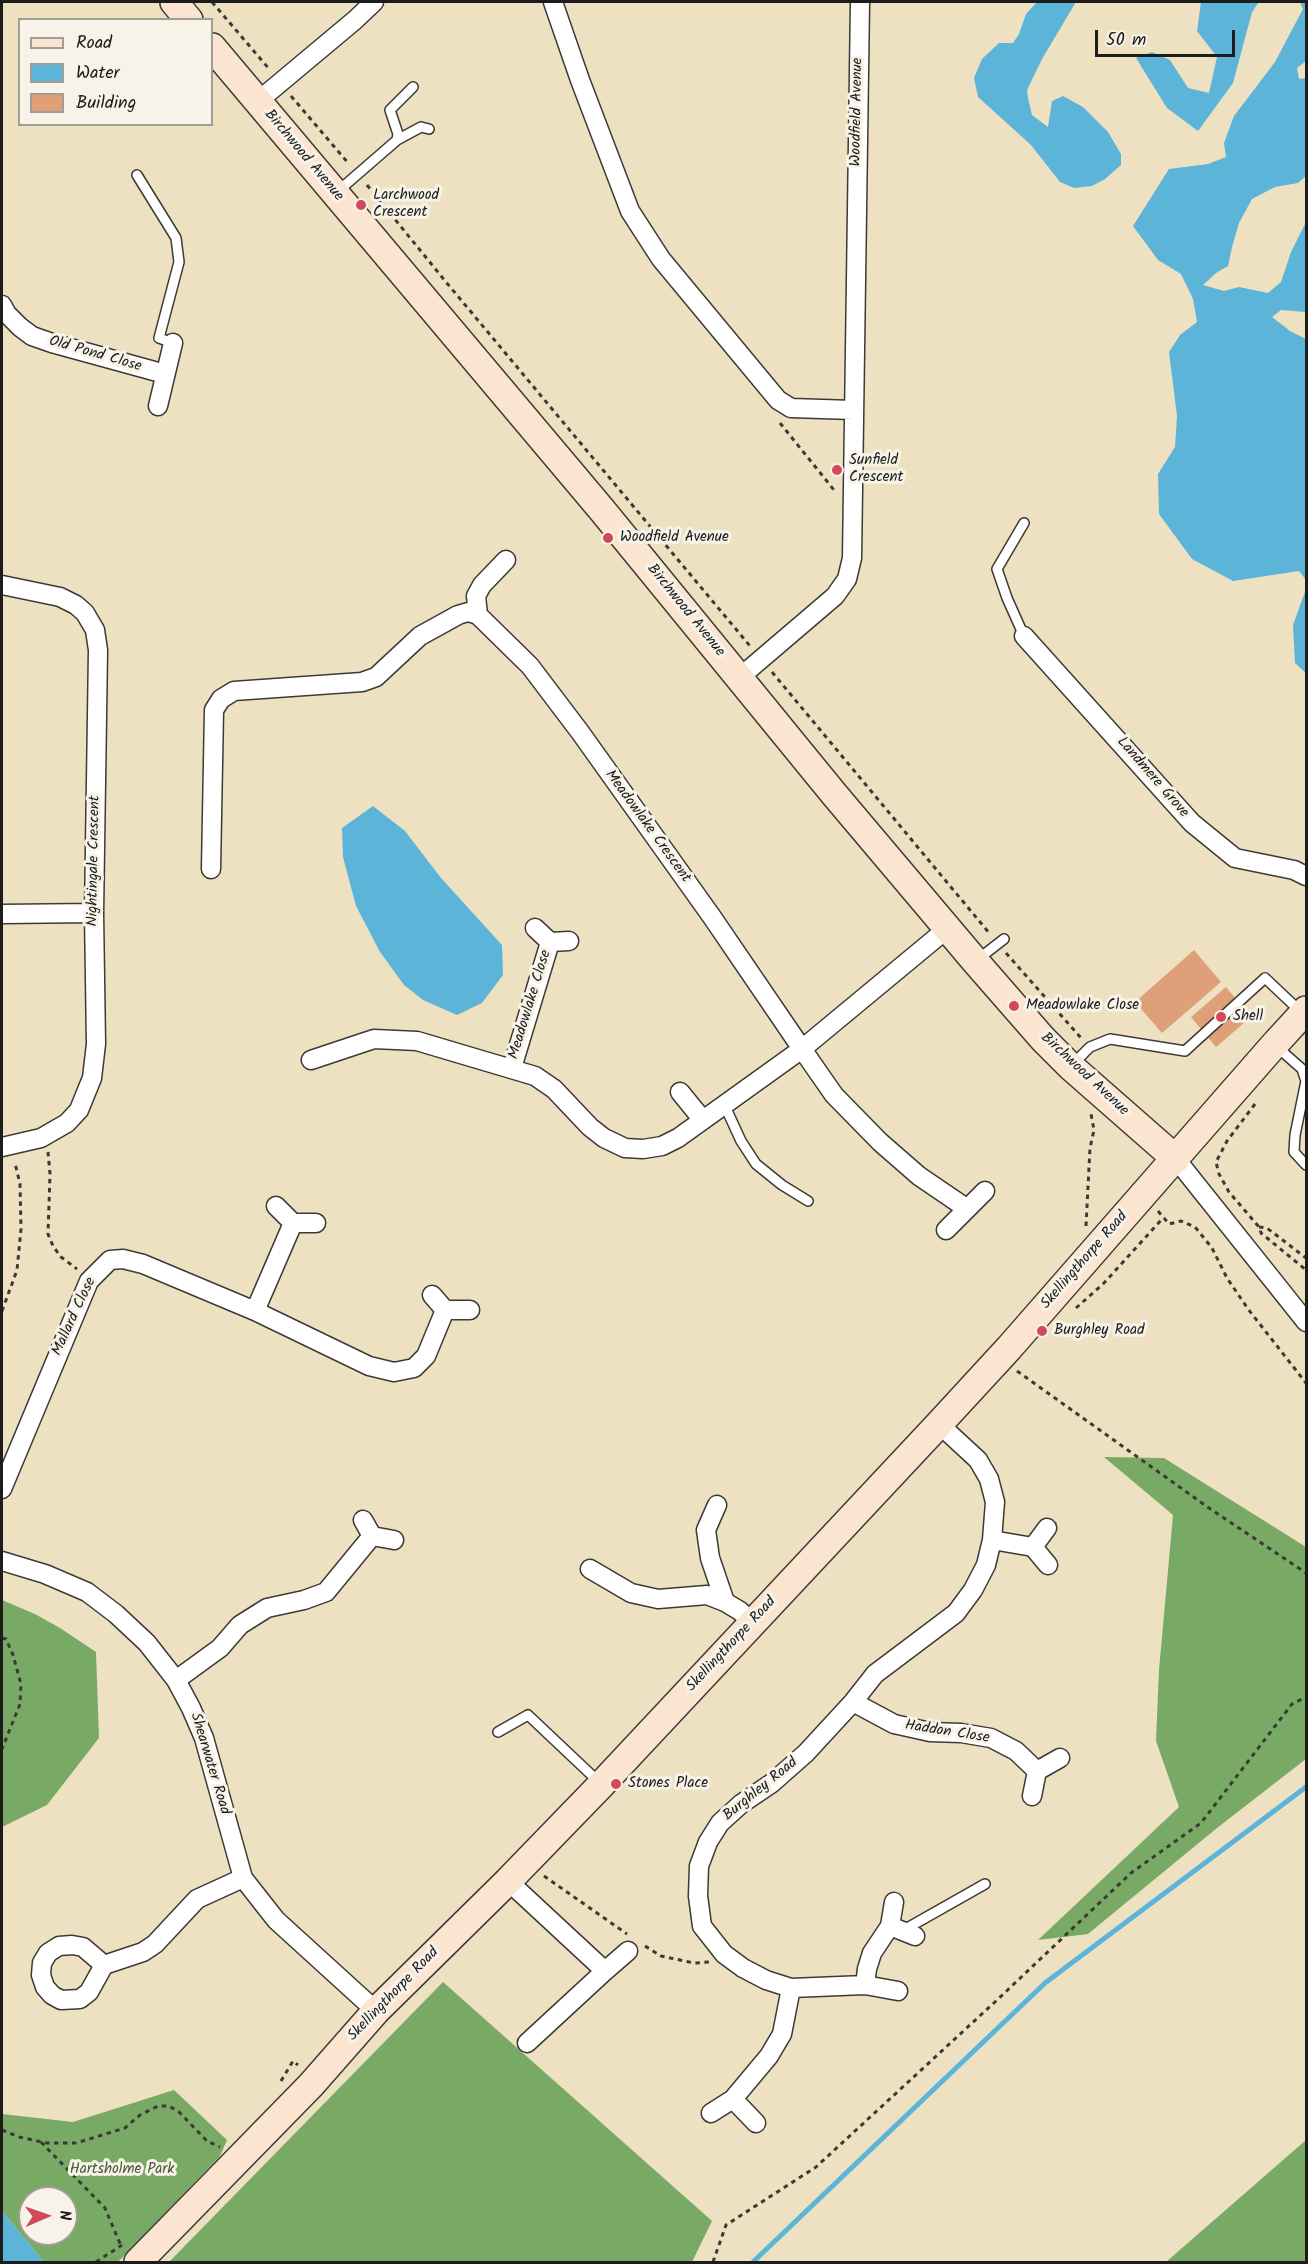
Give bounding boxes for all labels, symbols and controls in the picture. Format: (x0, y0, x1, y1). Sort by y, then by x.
legend (18, 18, 213, 126)
scale bar (1098, 18, 1238, 56)
text: 50 m (1106, 26, 1146, 55)
text: Road (76, 29, 112, 58)
street label: Woodfield Avenue (848, 57, 868, 167)
text: Water (76, 59, 120, 88)
text: Building (76, 89, 136, 118)
street label: Birchwood Avenue (259, 106, 347, 206)
place label: Larchwood Crescent (373, 187, 439, 222)
marker: Larchwood Crescent (354, 198, 368, 212)
street label: Old Pond Close (47, 333, 143, 377)
place label: Sunfield Crescent (849, 452, 903, 487)
marker: Sunfield Crescent (830, 463, 844, 477)
place label: Woodfield Avenue (620, 529, 729, 547)
marker: Woodfield Avenue (601, 531, 615, 545)
street label: Birchwood Avenue (642, 561, 728, 661)
street label: Landmere Grove (1112, 734, 1192, 822)
street label: Meadowlake Crescent (600, 767, 694, 887)
street label: Nightingale Crescent (85, 795, 105, 927)
street label: Meadowlake Close (506, 948, 556, 1062)
place label: Meadowlake Close (1026, 997, 1139, 1015)
marker: Meadowlake Close (1007, 999, 1021, 1013)
place label: Shell (1233, 1008, 1263, 1026)
marker: Shell (1214, 1010, 1228, 1024)
street label: Birchwood Avenue (1036, 1029, 1132, 1121)
street label: Skellingthorpe Road (1038, 1209, 1132, 1313)
street label: Mallard Close (49, 1275, 101, 1359)
place label: Burghley Road (1054, 1322, 1144, 1340)
marker: Burghley Road (1035, 1324, 1049, 1338)
street label: Skellingthorpe Road (683, 1594, 781, 1696)
street label: Shearwater Road (185, 1711, 233, 1817)
street label: Haddon Close (903, 1717, 991, 1749)
street label: Burghley Road (720, 1755, 802, 1825)
place label: Stones Place (628, 1775, 708, 1793)
marker: Stones Place (609, 1777, 623, 1791)
street label: Skellingthorpe Road (345, 1944, 443, 2046)
park label: Hartsholme Park (70, 2161, 174, 2179)
north arrow (18, 2186, 78, 2246)
text: N (52, 2210, 77, 2221)

